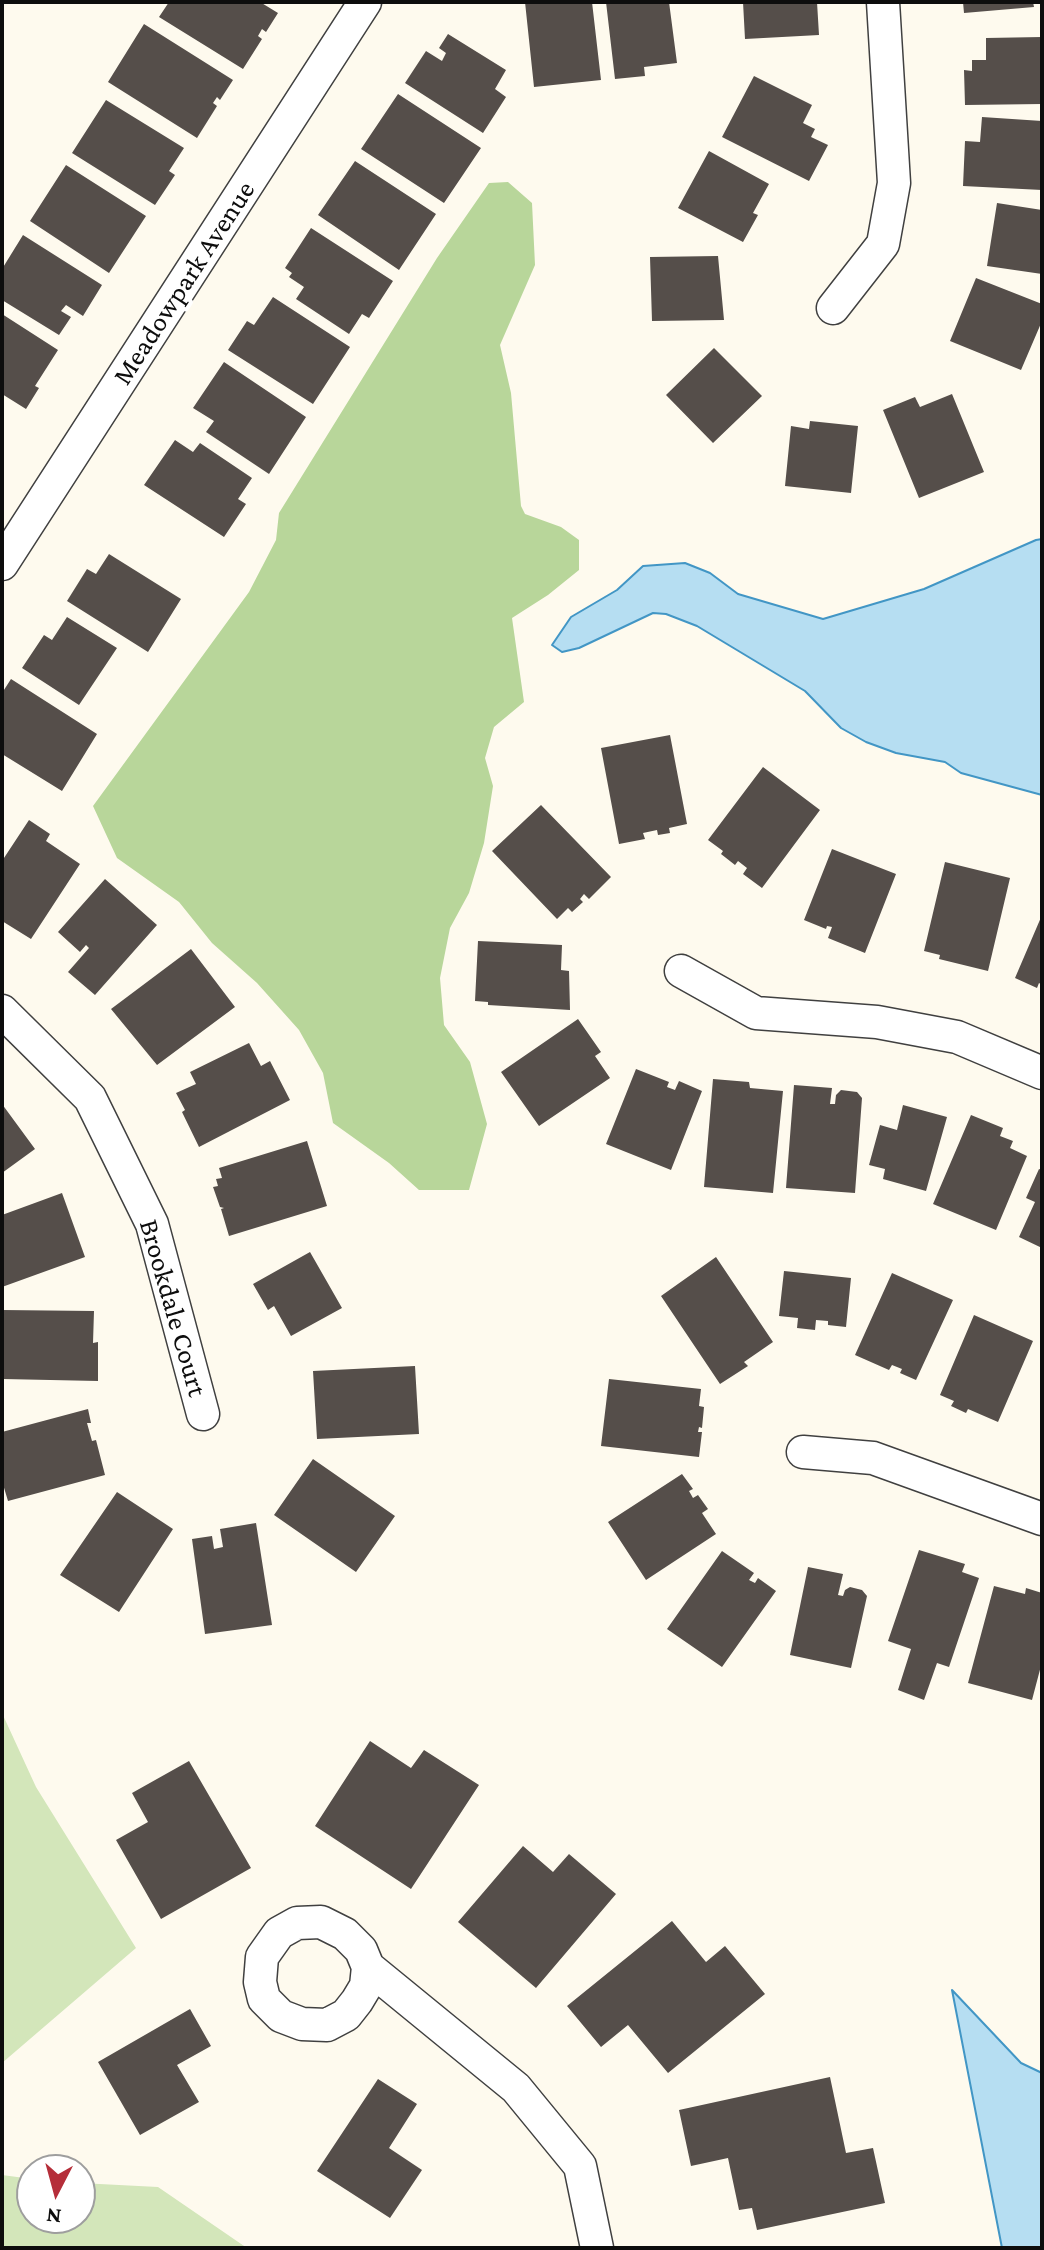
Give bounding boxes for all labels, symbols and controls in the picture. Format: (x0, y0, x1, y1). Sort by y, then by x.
street label: Meadowpark Avenue (106, 175, 262, 391)
street label: Brookdale Court (132, 1216, 214, 1400)
north arrow (16, 2154, 96, 2234)
text: N (45, 2203, 62, 2230)

